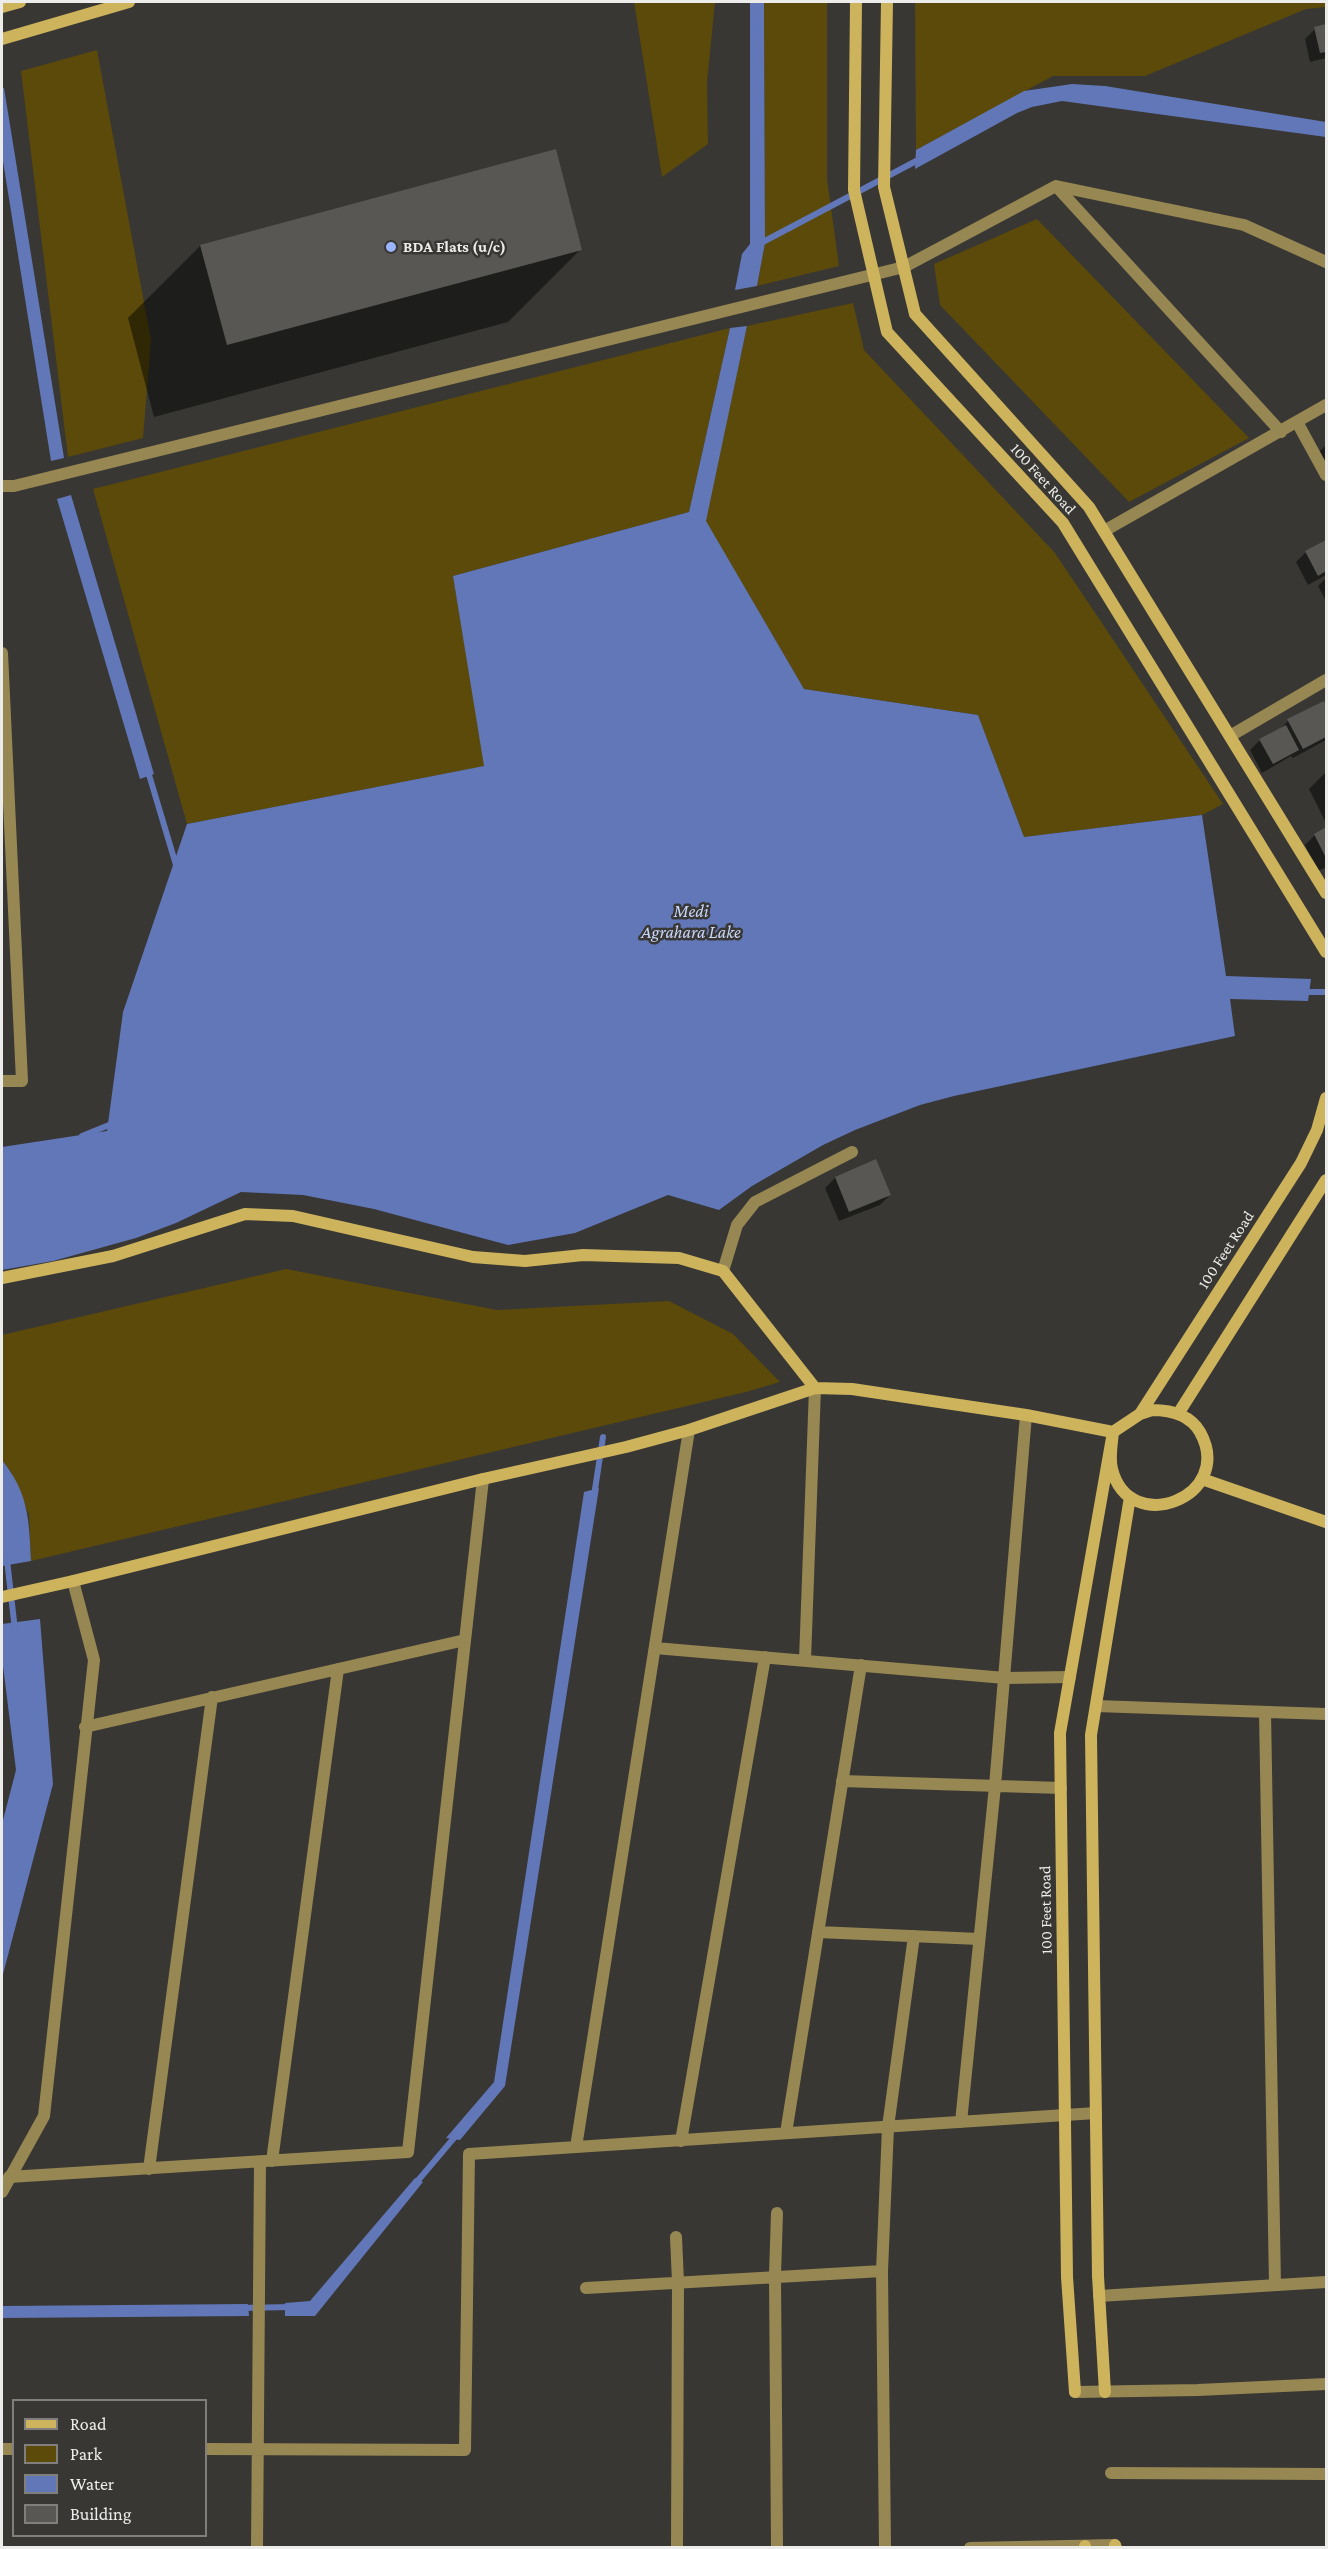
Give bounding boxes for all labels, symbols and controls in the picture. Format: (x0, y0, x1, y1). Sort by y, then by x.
place label: BDA Flats (u/c) (403, 237, 506, 257)
marker: BDA Flats (u/c) (384, 240, 398, 254)
street label: 100 Feet Road (1006, 440, 1080, 518)
water label: Medi Agrahara Lake (641, 900, 741, 942)
street label: 100 Feet Road (1194, 1208, 1258, 1292)
street label: 100 Feet Road (1036, 1865, 1056, 1955)
legend (12, 2399, 207, 2537)
text: Road (70, 2414, 107, 2434)
text: Park (70, 2444, 102, 2464)
text: Water (70, 2474, 114, 2494)
text: Building (70, 2504, 131, 2524)

